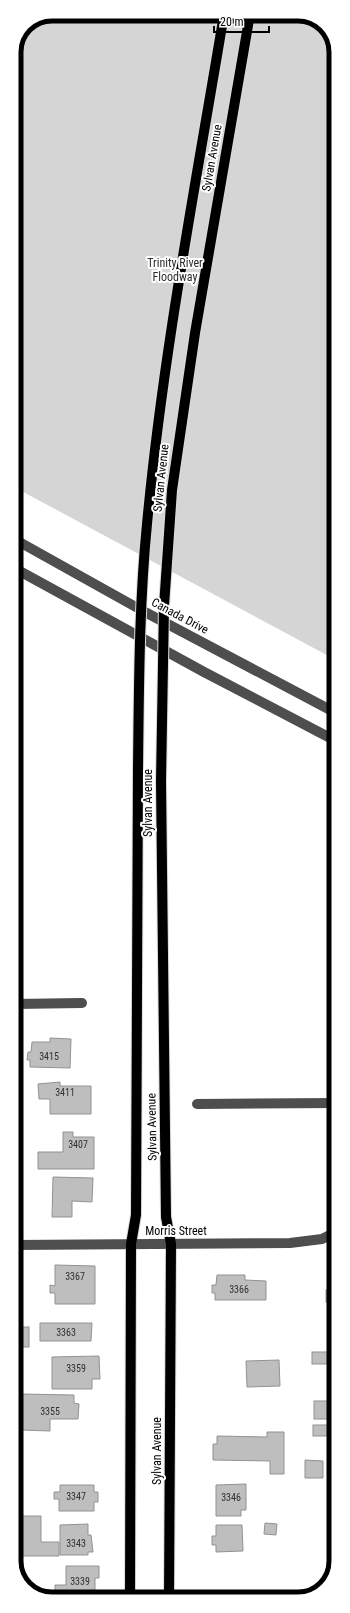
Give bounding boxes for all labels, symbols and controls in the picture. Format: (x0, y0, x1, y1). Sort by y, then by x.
scale bar (214, 8, 269, 34)
text: 20 m (220, 15, 244, 29)
street label: Sylvan Avenue (199, 123, 225, 193)
park label: Trinity River Floodway (147, 256, 203, 284)
street label: Sylvan Avenue (150, 443, 172, 512)
street label: Canada Drive (149, 595, 211, 637)
street label: Sylvan Avenue (141, 769, 155, 837)
house number: 3415 (39, 1051, 59, 1062)
house number: 3411 (55, 1087, 75, 1098)
street label: Sylvan Avenue (144, 1093, 160, 1161)
house number: 3407 (68, 1139, 88, 1150)
street label: Morris Street (145, 1224, 207, 1238)
house number: 3367 (65, 1271, 85, 1282)
house number: 3366 (229, 1284, 249, 1295)
house number: 3363 (56, 1327, 76, 1338)
house number: 3359 (66, 1363, 86, 1374)
house number: 3355 (40, 1406, 60, 1417)
street label: Sylvan Avenue (150, 1417, 164, 1485)
house number: 3347 (66, 1491, 86, 1502)
house number: 3346 (221, 1492, 241, 1503)
house number: 3343 (66, 1538, 86, 1549)
house number: 3339 (70, 1576, 90, 1587)

